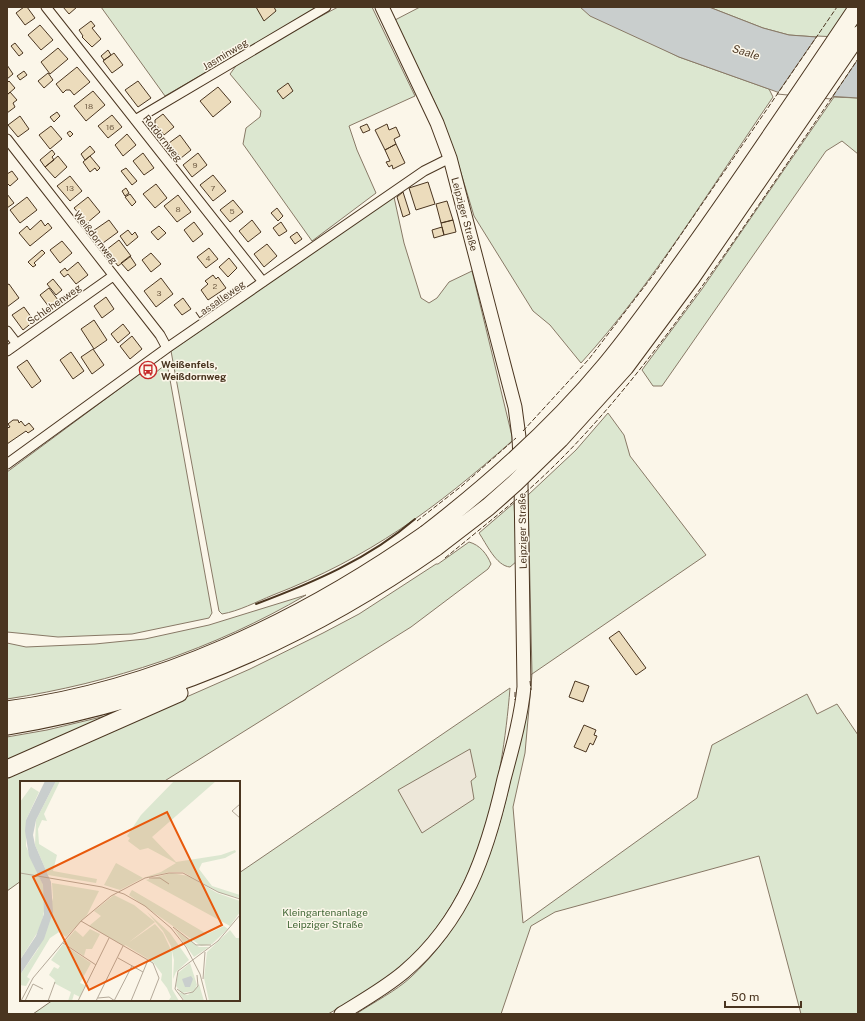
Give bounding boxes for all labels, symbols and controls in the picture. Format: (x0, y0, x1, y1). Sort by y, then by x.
street label: Jasminweg (200, 36, 250, 72)
water label: Saale (731, 42, 761, 62)
house number: 18 (85, 101, 93, 111)
street label: Rotdornweg (141, 112, 185, 164)
house number: 16 (106, 122, 114, 132)
house number: 9 (193, 160, 198, 170)
street label: Leipziger Straße (449, 176, 481, 253)
house number: 13 (66, 183, 74, 193)
house number: 7 (211, 183, 216, 193)
house number: 8 (175, 204, 181, 214)
house number: 5 (229, 206, 235, 216)
street label: Weißdornweg (72, 208, 120, 266)
house number: 4 (205, 253, 211, 263)
street label: Lassalleweg (193, 278, 247, 320)
street label: Schlehenweg (25, 281, 83, 327)
house number: 2 (213, 281, 218, 291)
house number: 3 (156, 288, 162, 298)
place label: Weißenfels, Weißdornweg (161, 358, 227, 382)
bus stop icon: Weißenfels, Weißdornweg (138, 360, 158, 380)
street label: Leipziger Straße (515, 492, 529, 569)
inset map (20, 781, 240, 1001)
park label: Kleingartenanlage Leipziger Straße (282, 906, 368, 930)
scale bar (725, 983, 801, 1009)
text: 50 m (731, 990, 759, 1004)

